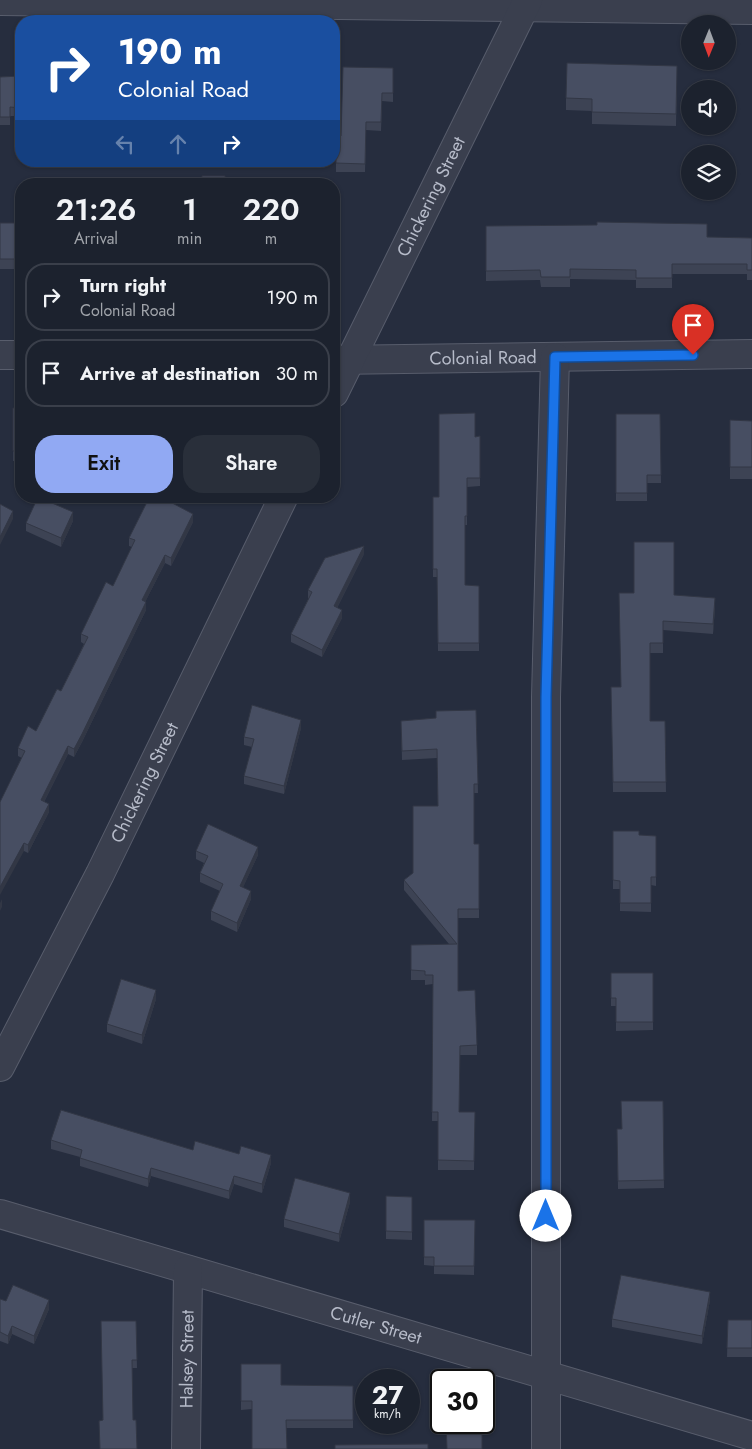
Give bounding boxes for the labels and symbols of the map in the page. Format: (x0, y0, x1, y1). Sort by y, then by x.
north arrow (681, 15, 736, 70)
street label: Chickering Street (390, 132, 472, 261)
pin (672, 304, 714, 355)
street label: Colonial Road (429, 344, 537, 372)
street label: Chickering Street (104, 717, 185, 847)
position arrow (519, 1189, 571, 1241)
street label: Cutler Street (327, 1299, 425, 1351)
street label: Halsey Street (173, 1309, 201, 1408)
speed limit sign: 30 (430, 1369, 495, 1434)

